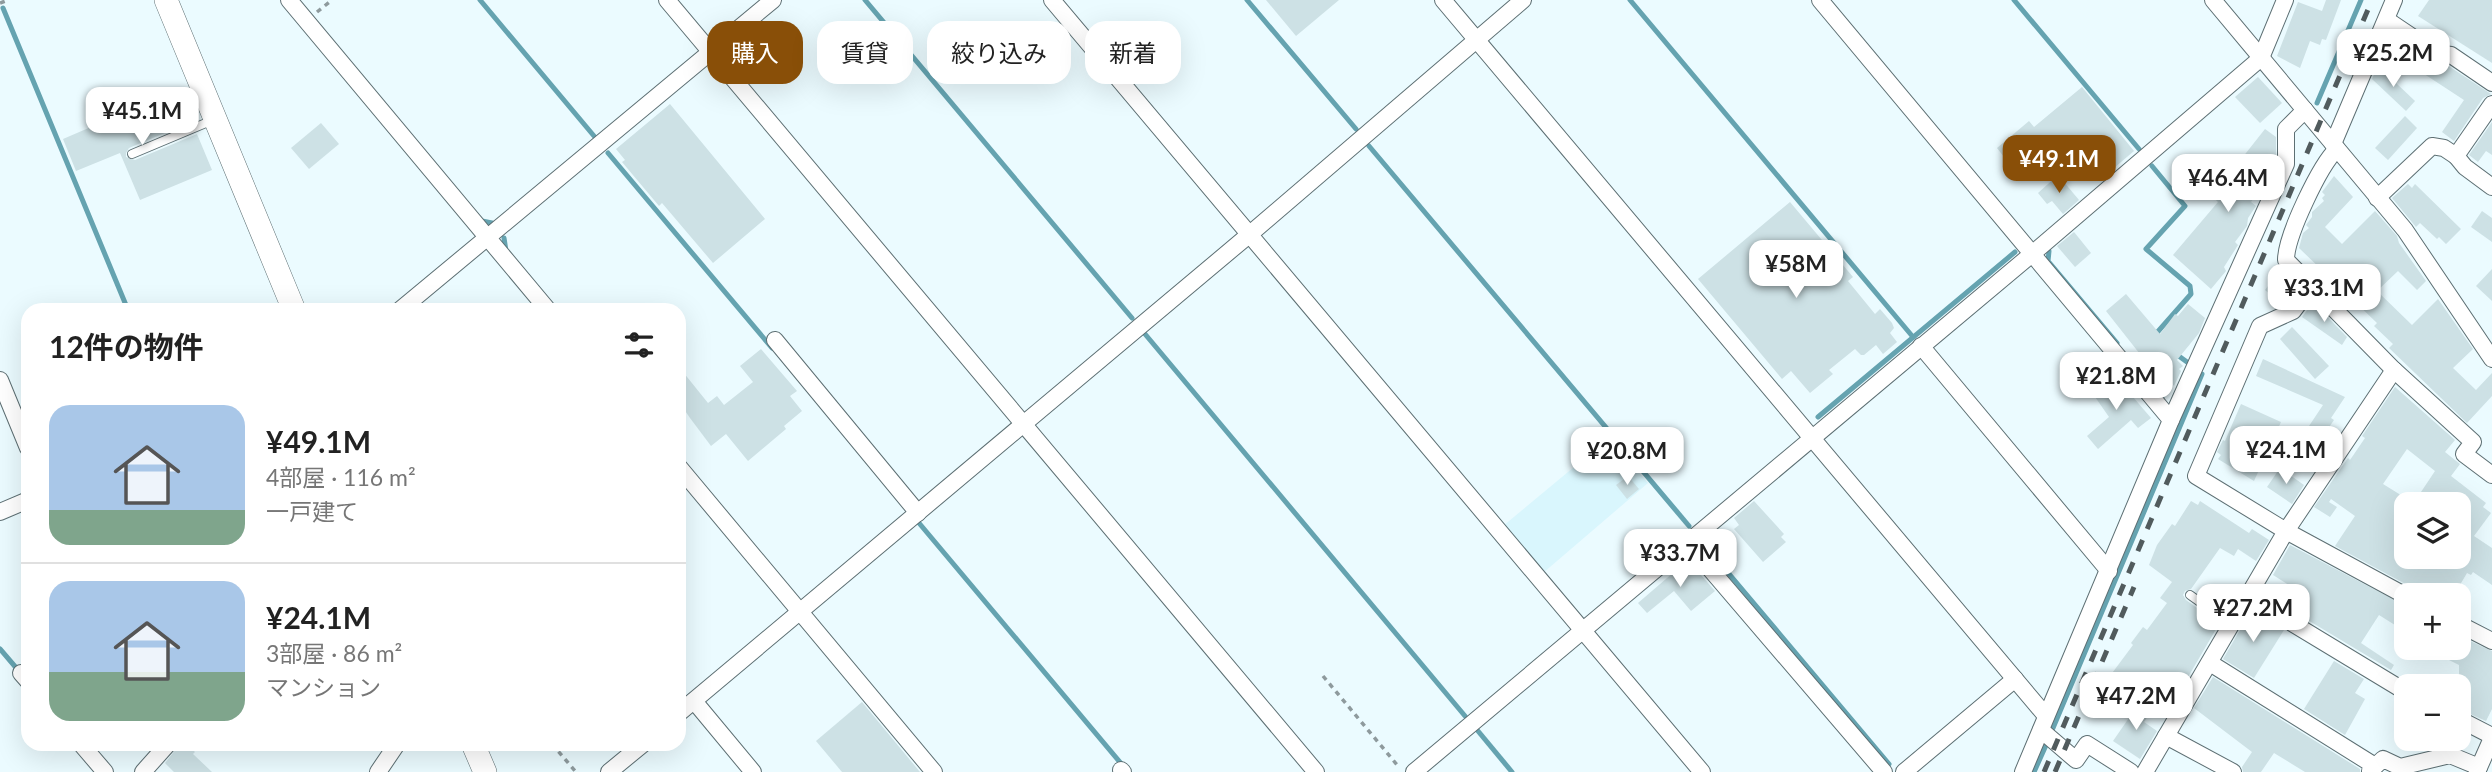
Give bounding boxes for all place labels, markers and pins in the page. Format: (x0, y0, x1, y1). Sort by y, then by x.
pin: ¥25.2M (2336, 29, 2450, 89)
pin: ¥45.1M (85, 88, 199, 147)
pin: ¥49.1M (2002, 136, 2116, 195)
pin: ¥46.4M (2171, 154, 2285, 214)
pin: ¥58M (1755, 240, 1837, 300)
pin: ¥33.1M (2267, 264, 2381, 324)
pin: ¥21.8M (2059, 352, 2173, 412)
pin: ¥24.1M (2229, 426, 2343, 486)
pin: ¥20.8M (1570, 428, 1684, 487)
pin: ¥33.7M (1623, 530, 1737, 589)
pin: ¥27.2M (2196, 584, 2310, 644)
pin: ¥47.2M (2079, 672, 2193, 732)

